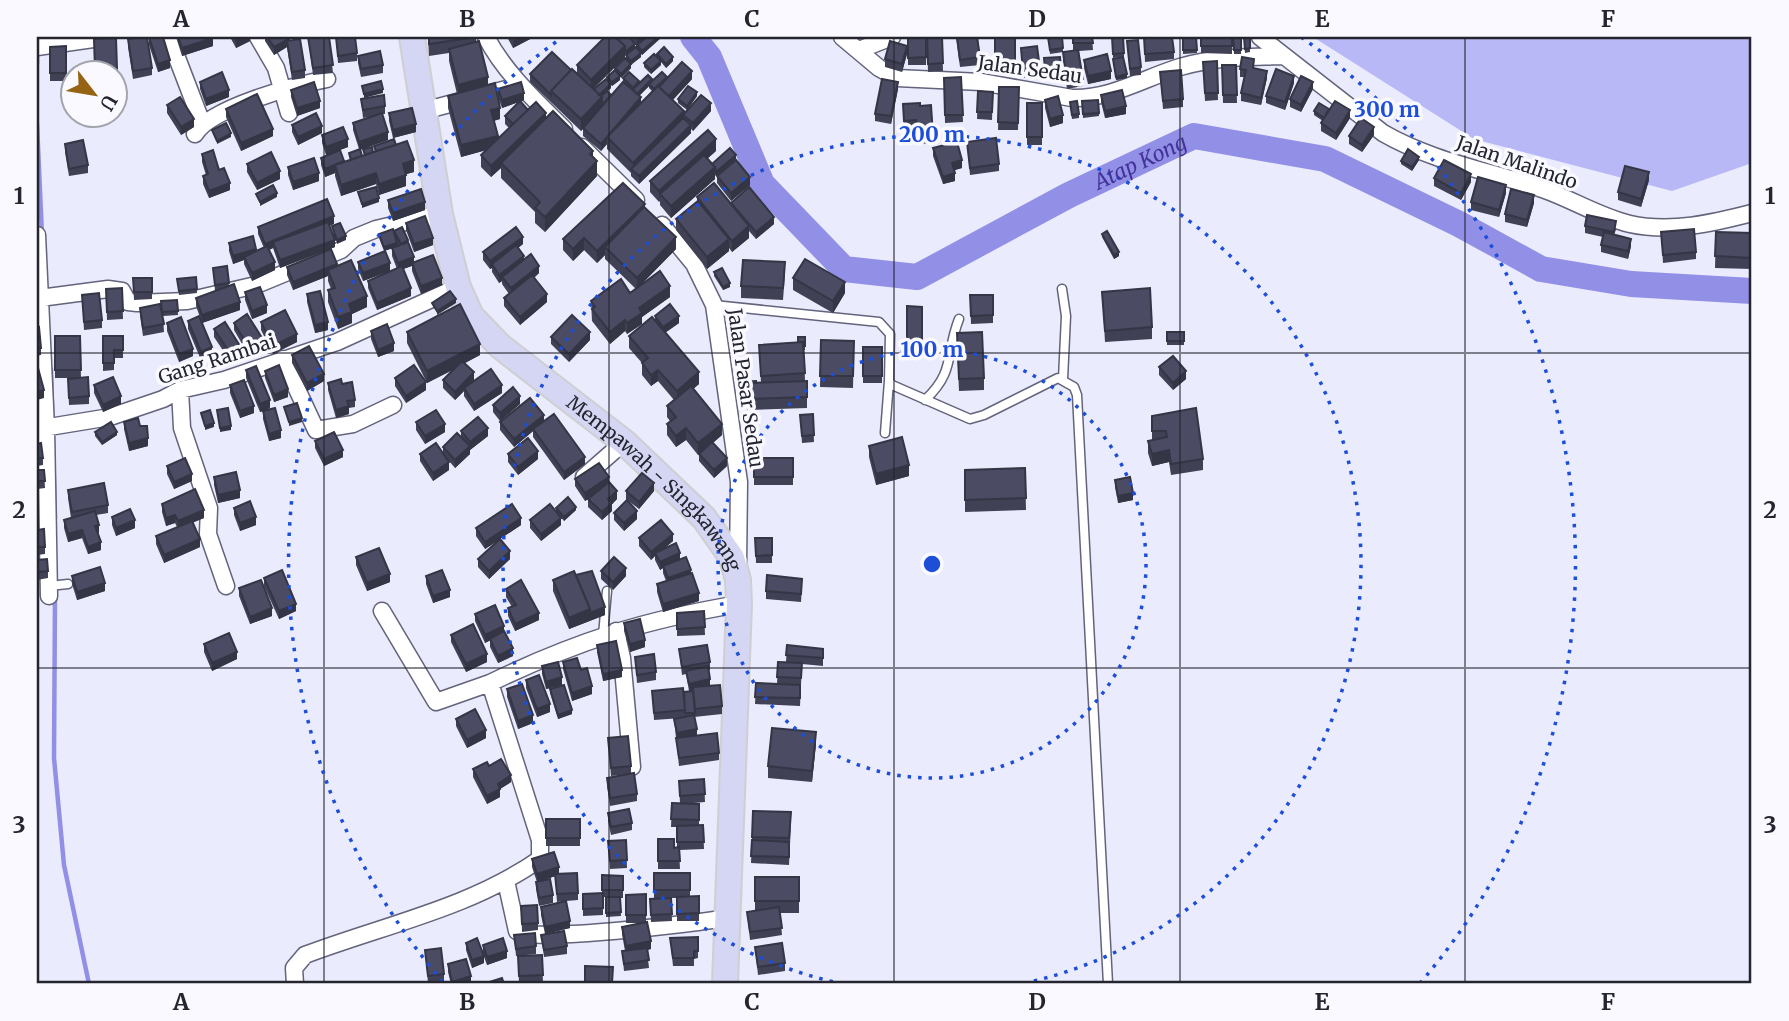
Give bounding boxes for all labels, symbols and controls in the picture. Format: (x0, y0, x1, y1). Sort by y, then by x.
text: A (172, 4, 190, 33)
text: B (459, 4, 475, 33)
text: C (744, 4, 760, 33)
text: D (1028, 4, 1046, 33)
text: E (1314, 4, 1330, 33)
text: F (1601, 4, 1615, 33)
street label: Jalan Sedau (975, 50, 1084, 88)
north arrow (60, 60, 130, 130)
text: U (95, 91, 122, 115)
text: 300 m (1354, 96, 1420, 123)
text: 200 m (899, 121, 965, 148)
water label: Atap Kong (1088, 128, 1191, 196)
street label: Jalan Malindo (1452, 130, 1581, 194)
text: 1 (14, 181, 25, 210)
text: 1 (1765, 181, 1776, 210)
street label: Jalan Pasar Sedau (723, 306, 769, 469)
street label: Gang Rambai (155, 329, 279, 389)
text: 100 m (901, 336, 963, 363)
street label: Mempawah - Singkawang (562, 390, 747, 574)
text: 2 (12, 495, 26, 524)
text: 2 (1763, 495, 1777, 524)
centre of rings (920, 552, 944, 576)
text: 3 (12, 810, 26, 839)
text: 3 (1763, 810, 1777, 839)
text: A (172, 987, 190, 1016)
text: B (459, 987, 475, 1016)
text: C (744, 987, 760, 1016)
text: D (1028, 987, 1046, 1016)
text: E (1314, 987, 1330, 1016)
text: F (1601, 987, 1615, 1016)

